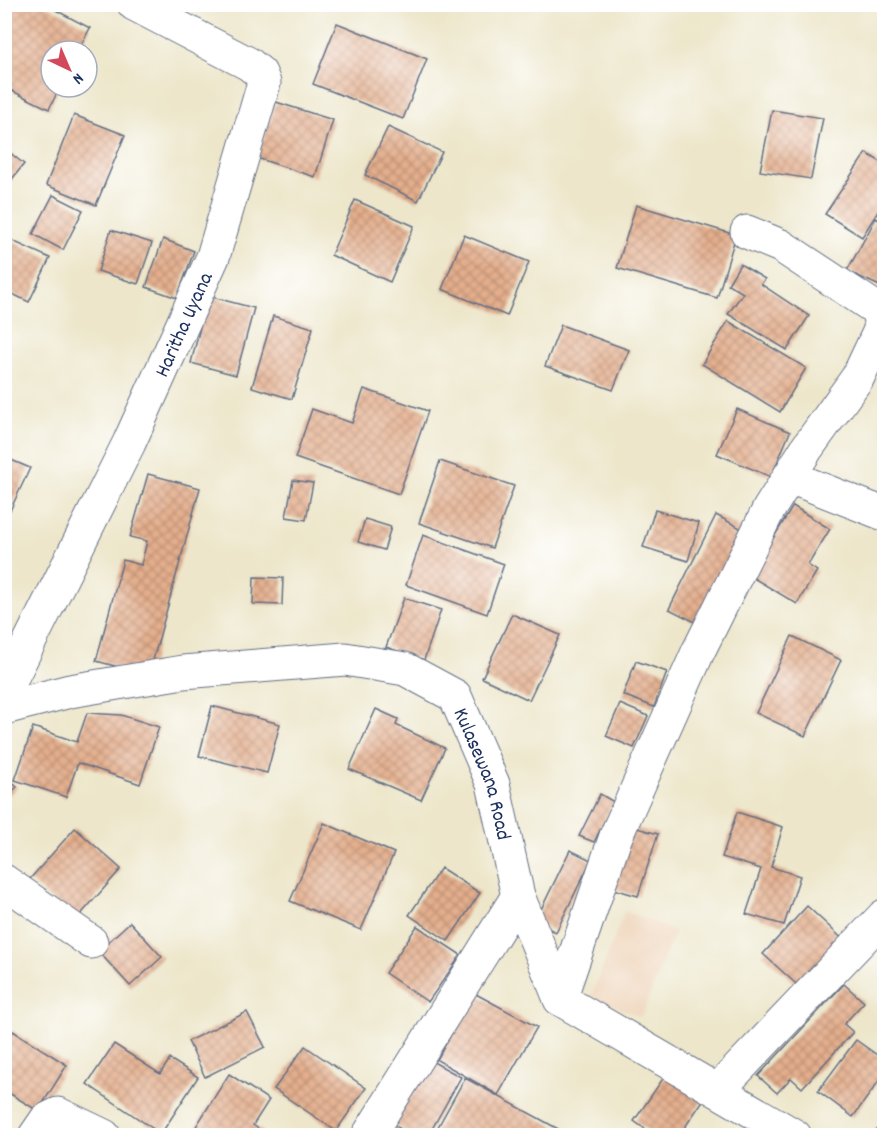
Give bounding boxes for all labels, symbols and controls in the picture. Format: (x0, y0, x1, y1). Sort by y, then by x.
north arrow (39, 39, 99, 99)
text: N (67, 67, 89, 89)
street label: Haritha Uyana (149, 267, 223, 383)
street label: Kulasewana Road (444, 704, 517, 843)

